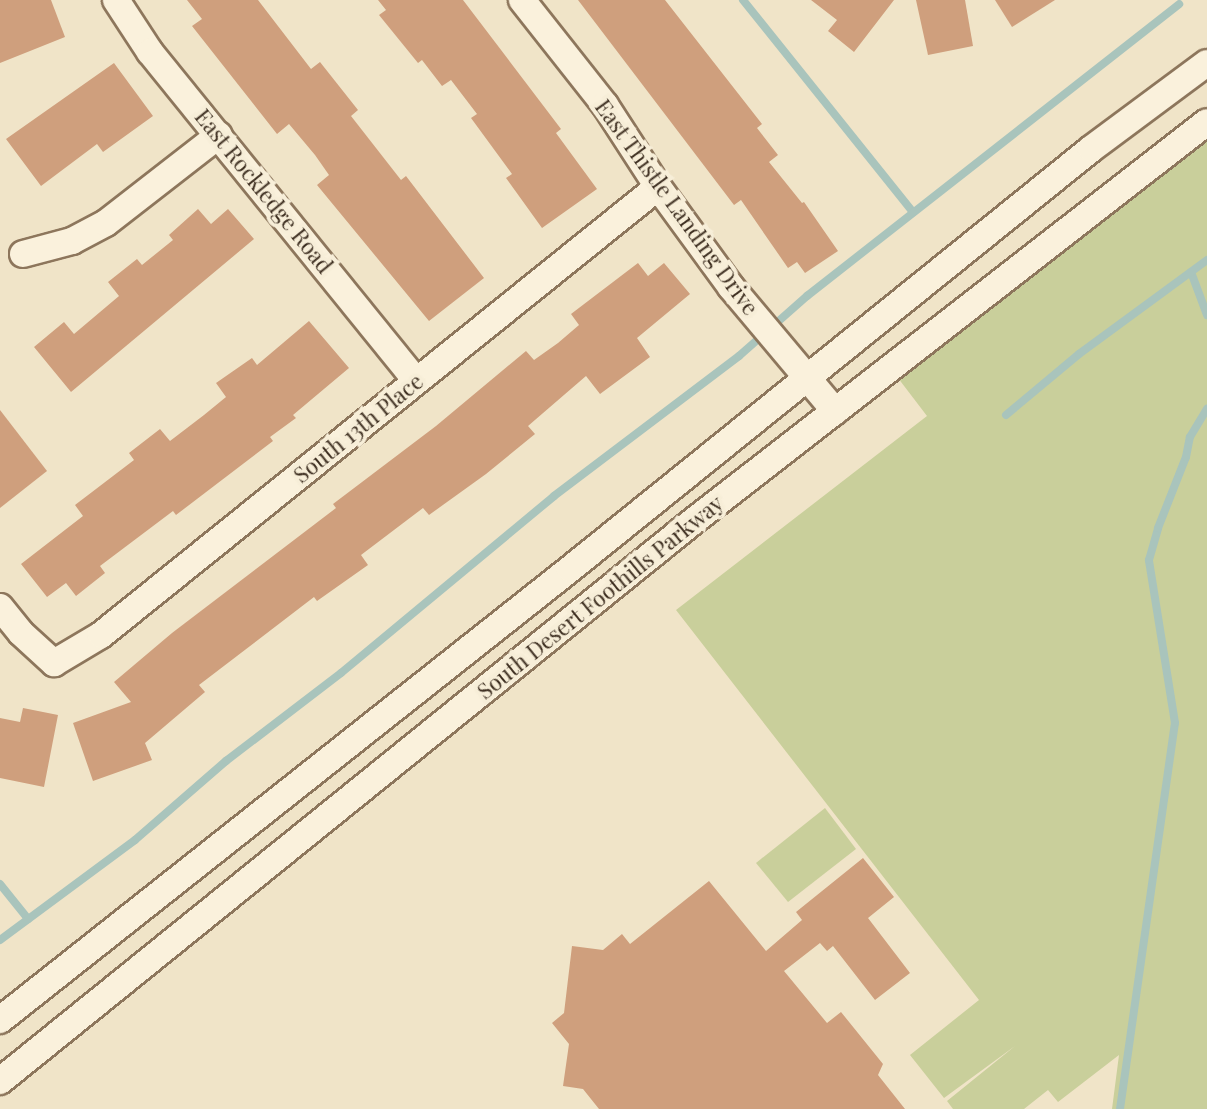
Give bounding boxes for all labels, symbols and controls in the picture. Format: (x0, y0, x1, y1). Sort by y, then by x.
street label: East Thistle Landing Drive (590, 94, 764, 320)
street label: East Rockledge Road (190, 103, 338, 279)
street label: South 13th Place (288, 368, 428, 488)
street label: South Desert Foothills Parkway (472, 490, 728, 704)

